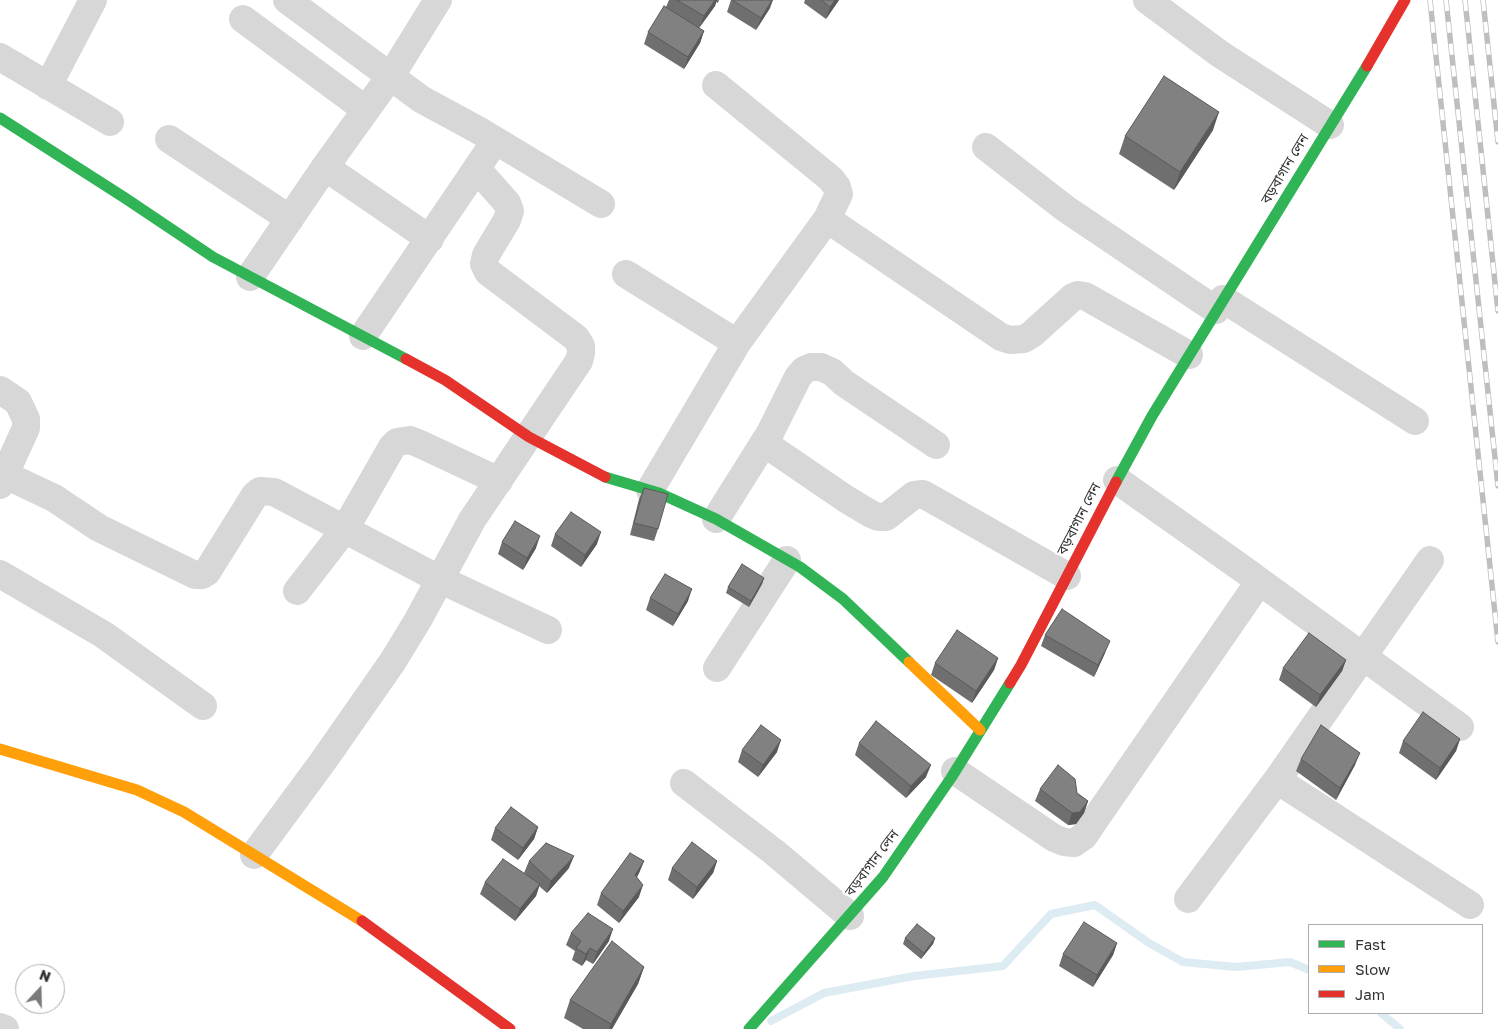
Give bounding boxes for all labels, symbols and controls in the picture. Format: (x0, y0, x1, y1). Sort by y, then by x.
street label: বড়বাগান লেন (1258, 131, 1312, 207)
street label: বড়বাগান লেন (1054, 480, 1104, 558)
street label: বড়বাগান লেন (842, 826, 902, 900)
legend (1308, 924, 1483, 1014)
text: Fast (1355, 935, 1386, 953)
text: Slow (1355, 960, 1390, 978)
north arrow (15, 964, 65, 1014)
text: N (37, 966, 53, 985)
text: Jam (1355, 985, 1385, 1003)

